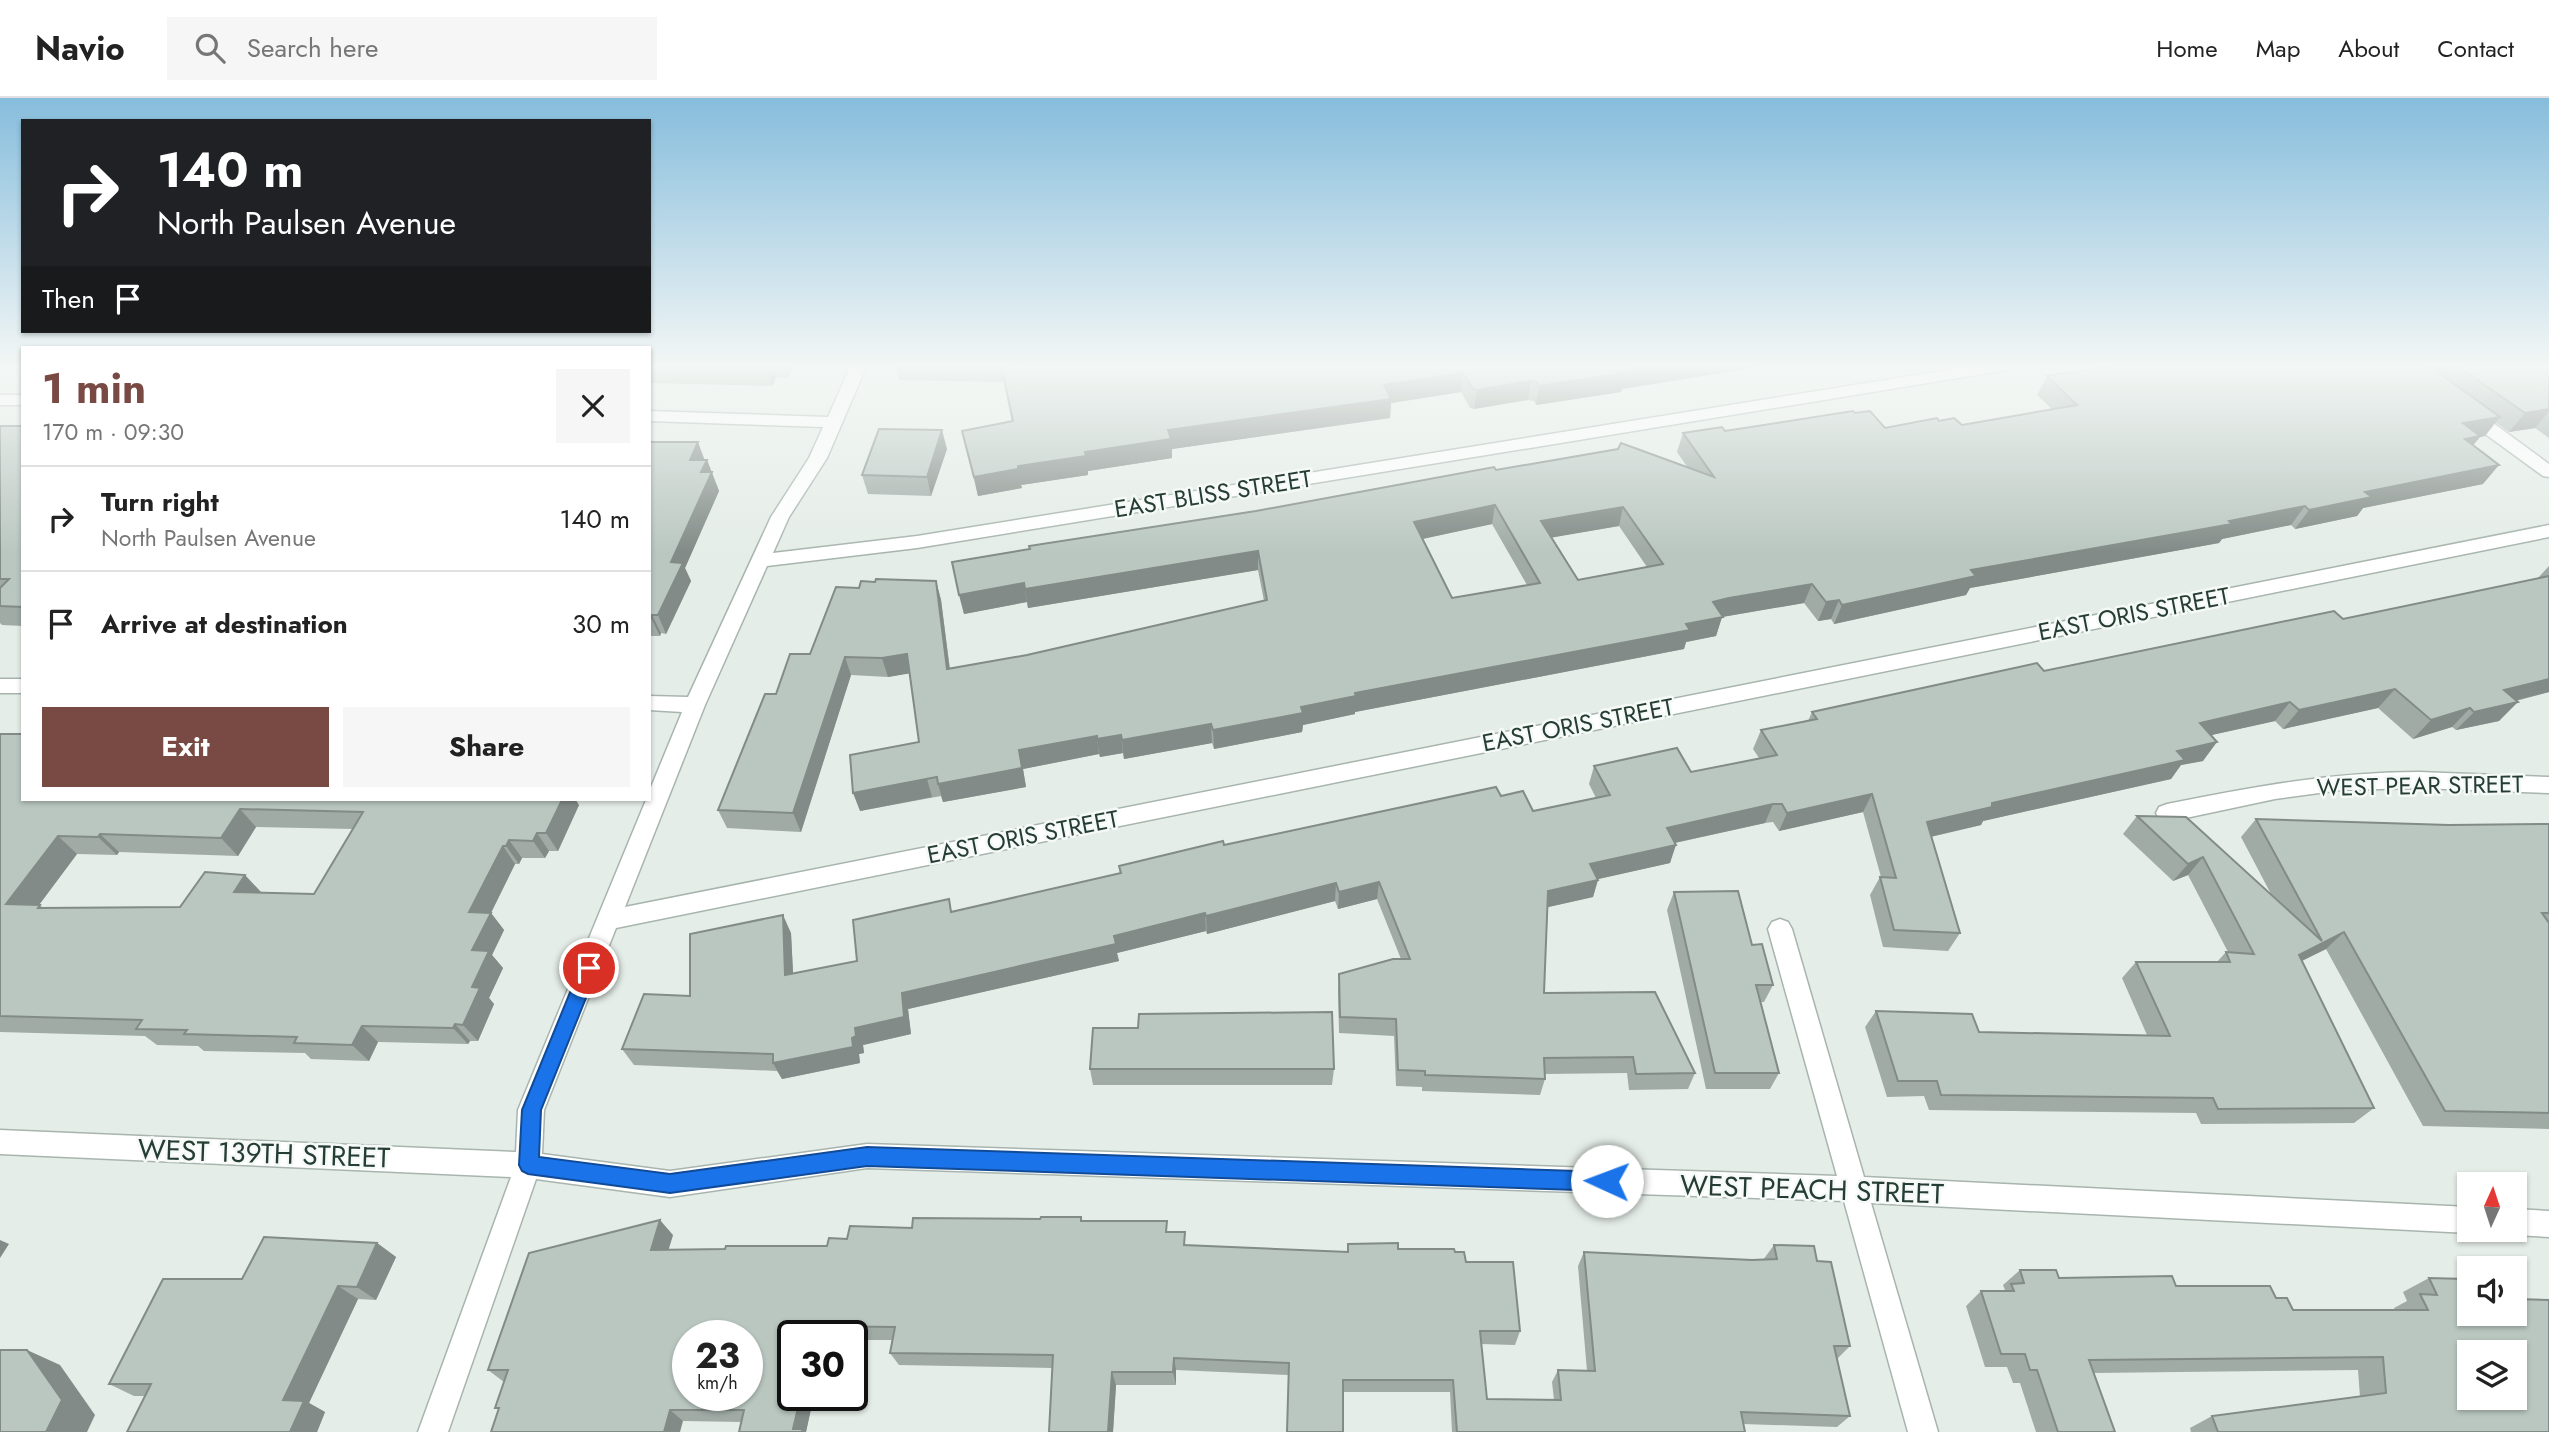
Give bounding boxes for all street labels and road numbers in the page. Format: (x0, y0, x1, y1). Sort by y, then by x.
street label: EAST BLISS STREET (1112, 461, 1314, 526)
street label: EAST ORIS STREET (2035, 578, 2233, 649)
street label: EAST ORIS STREET (1479, 689, 1677, 760)
street label: WEST PEAR STREET (2316, 766, 2524, 805)
street label: EAST ORIS STREET (924, 801, 1122, 872)
street label: WEST 139TH STREET (137, 1129, 391, 1178)
street label: WEST PEACH STREET (1679, 1164, 1944, 1215)

